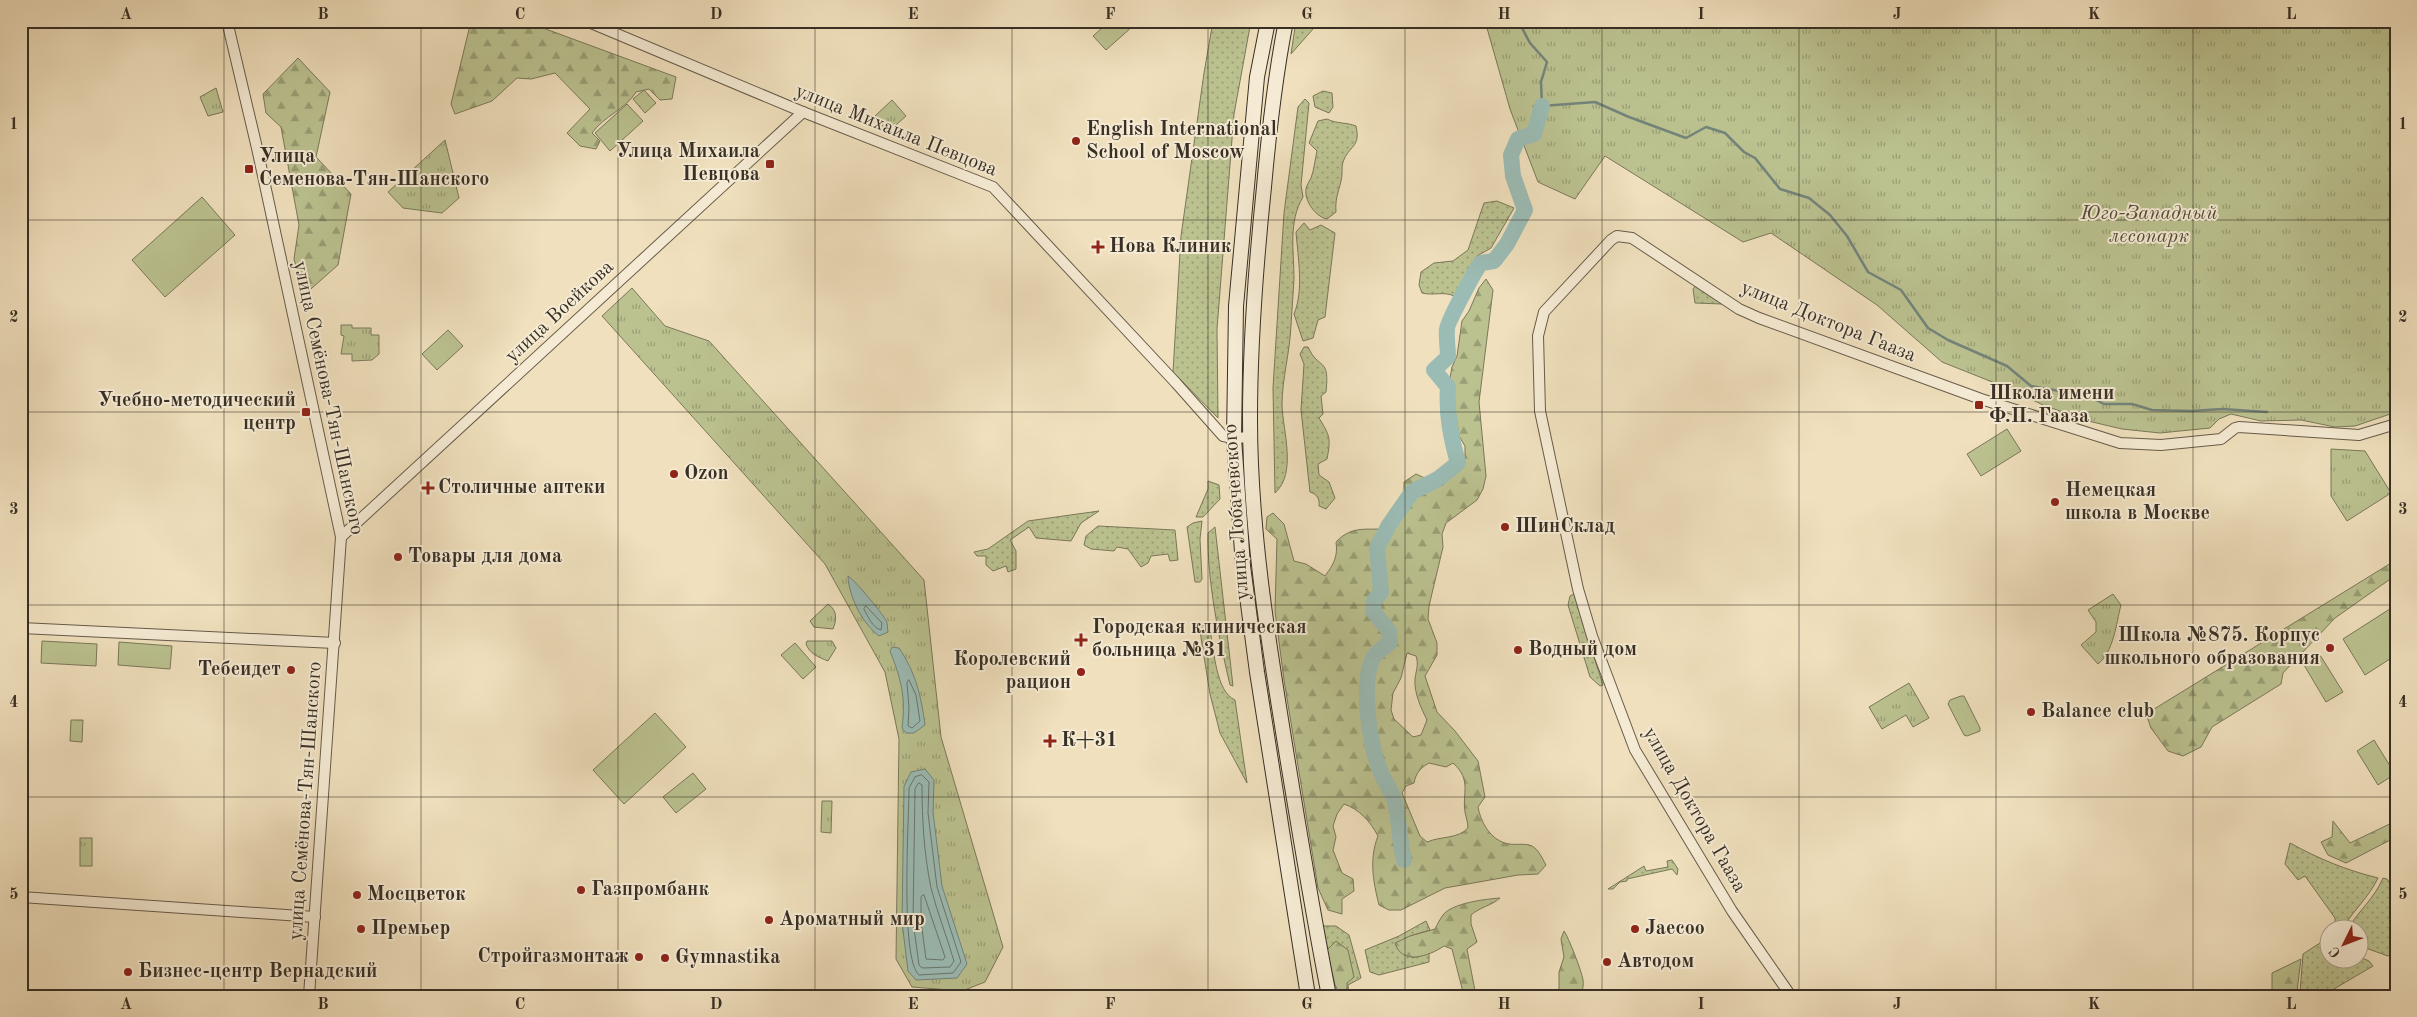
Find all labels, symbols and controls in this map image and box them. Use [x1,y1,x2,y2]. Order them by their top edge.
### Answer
text: A [120,7,132,23]
text: B [317,7,329,23]
text: C [515,7,525,23]
text: D [710,7,722,23]
text: E [907,7,919,23]
text: F [1105,7,1116,23]
text: G [1301,7,1313,23]
text: H [1497,7,1511,23]
text: I [1697,7,1705,23]
text: J [1893,7,1902,23]
text: K [2088,7,2100,23]
text: L [2286,7,2297,23]
street label: улица Михаила Певцова [792,81,1000,181]
text: 1 [9,117,19,133]
text: 1 [2398,117,2408,133]
place label: English International School of Moscow [1086,120,1277,163]
marker: English International School of Moscow [1070,135,1082,147]
place label: Улица Михаила Певцова [616,142,760,185]
place label: Улица Семенова-Тян-Шанского [259,147,489,190]
marker: Улица Михаила Певцова [764,158,776,170]
marker: Улица Семенова-Тян-Шанского [243,163,255,175]
park label: Юго-Западный лесопарк [2080,204,2217,247]
place label: Нова Клиник [1109,237,1232,257]
marker: Нова Клиник [1091,240,1105,254]
street label: улица Воейкова [502,257,618,367]
street label: улица Семёнова-Тян-Шанского [289,259,367,537]
street label: улица Доктора Гааза [1738,278,1919,366]
text: 2 [9,310,19,326]
text: 2 [2398,310,2408,326]
place label: Школа имени Ф.П. Гааза [1989,384,2114,427]
place label: Учебно-методический центр [98,391,296,434]
marker: Школа имени Ф.П. Гааза [1973,399,1985,411]
marker: Учебно-методический центр [300,406,312,418]
street label: улица Лобачевского [1221,423,1253,601]
place label: Ozon [684,464,729,484]
marker: Ozon [668,468,680,480]
place label: Столичные аптеки [438,478,605,498]
place label: Немецкая школа в Москве [2065,481,2210,524]
marker: Столичные аптеки [422,482,434,494]
marker: Немецкая школа в Москве [2049,496,2061,508]
text: 3 [9,502,19,518]
text: 3 [2398,502,2408,518]
place label: ШинСклад [1515,517,1615,537]
marker: ШинСклад [1499,521,1511,533]
place label: Товары для дома [408,547,562,567]
marker: Товары для дома [392,551,404,563]
place label: Городская клиническая больница №31 [1092,618,1307,661]
place label: Школа №875. Корпус школьного образования [2104,625,2320,669]
marker: Городская клиническая больница №31 [1074,633,1088,647]
place label: Водный дом [1528,640,1637,660]
marker: Школа №875. Корпус школьного образования [2324,642,2336,654]
marker: Водный дом [1512,644,1524,656]
place label: Королевский рацион [953,650,1071,693]
place label: Тебеидет [198,660,281,680]
street label: улица Семёнова-Тян-Шанского [286,661,326,941]
marker: Тебеидет [285,664,297,676]
marker: Королевский рацион [1075,666,1087,678]
text: 4 [9,695,19,711]
text: 4 [2398,695,2408,711]
place label: Balance club [2041,702,2154,722]
marker: Balance club [2025,706,2037,718]
street label: улица Доктора Гааза [1639,724,1749,896]
place label: К+31 [1061,731,1118,751]
marker: К+31 [1043,734,1057,748]
place label: Газпромбанк [591,880,709,900]
marker: Газпромбанк [575,884,587,896]
place label: Мосцветок [367,885,466,905]
text: 5 [9,887,19,903]
text: 5 [2398,887,2408,903]
marker: Мосцветок [351,889,363,901]
place label: Ароматный мир [779,910,925,930]
marker: Ароматный мир [763,914,775,926]
place label: Премьер [371,919,450,939]
place label: Jaecoo [1645,919,1705,939]
north arrow [2320,920,2370,970]
marker: Премьер [355,923,367,935]
marker: Jaecoo [1629,923,1641,935]
text: С [2327,944,2343,960]
place label: Стройгазмонтаж [478,947,629,967]
place label: Gymnastika [675,948,780,968]
marker: Стройгазмонтаж [633,951,645,963]
marker: Gymnastika [659,952,671,964]
place label: Автодом [1617,952,1694,972]
marker: Автодом [1601,956,1613,968]
place label: Бизнес-центр Вернадский [138,962,378,982]
marker: Бизнес-центр Вернадский [122,966,134,978]
text: A [120,997,132,1013]
text: B [317,997,329,1013]
text: C [515,997,525,1013]
text: D [710,997,722,1013]
text: E [907,997,919,1013]
text: F [1105,997,1116,1013]
text: G [1301,997,1313,1013]
text: H [1497,997,1511,1013]
text: I [1697,997,1705,1013]
text: J [1893,997,1902,1013]
text: K [2088,997,2100,1013]
text: L [2286,997,2297,1013]

